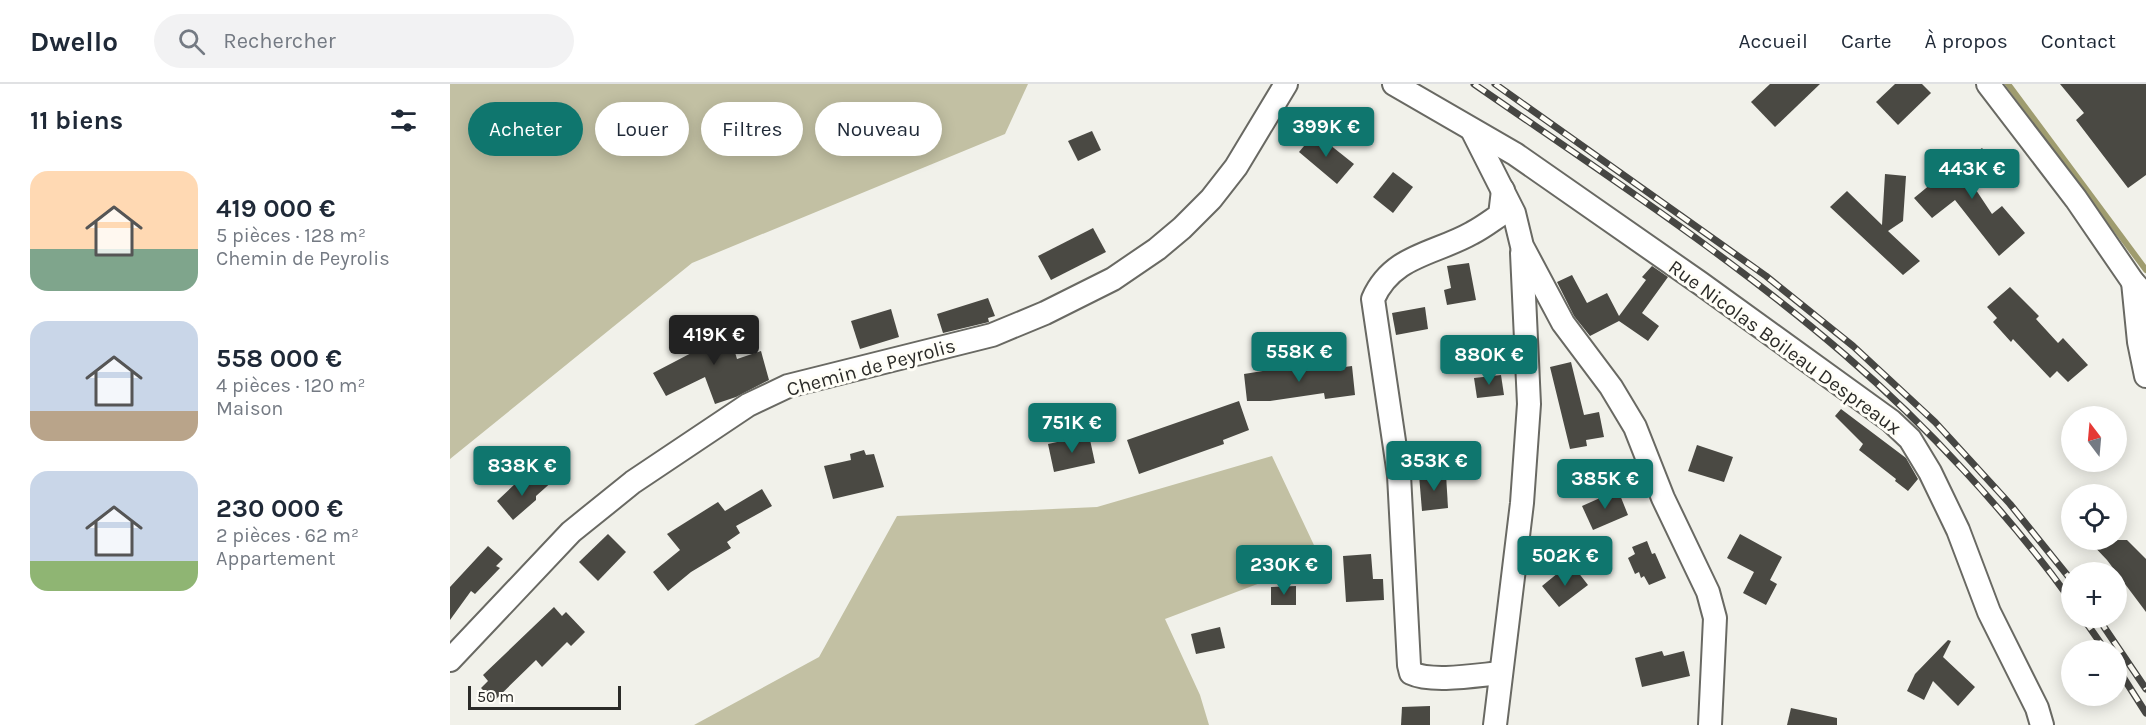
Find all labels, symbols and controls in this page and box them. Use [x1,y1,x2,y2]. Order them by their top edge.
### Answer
search box [154,14,574,68]
text: Dwello [30,25,118,58]
icon: search [175,25,208,58]
text: Rechercher [223,28,336,54]
text: Accueil [1739,29,1808,53]
text: Carte [1841,29,1892,53]
text: À propos [1925,29,2008,53]
text: Contact [2041,29,2116,53]
chip: Acheter [468,102,583,156]
chip: Louer [595,102,689,156]
chip: Filtres [701,102,803,156]
chip: Nouveau [815,102,942,156]
icon: filters [387,104,420,137]
text: 11 biens [30,105,123,136]
pin: 399K € [1277,107,1375,158]
text: 399K € [1292,115,1360,138]
pin: 443K € [1923,149,2021,200]
text: 443K € [1938,157,2006,180]
text: 419 000 € [216,193,336,224]
icon: home [78,195,150,267]
text: 5 pièces · 128 m² [216,224,366,247]
text: Chemin de Peyrolis [216,247,390,270]
street label: Rue Nicolas Boileau Despreaux [1664,255,1905,440]
pin: 419K € [665,315,763,366]
text: 419K € [683,323,745,346]
pin: 558K € [1250,332,1348,383]
street label: Chemin de Peyrolis [784,334,958,401]
pin: 880K € [1440,335,1538,386]
text: 558K € [1265,340,1333,363]
text: 558 000 € [216,343,342,374]
text: 880K € [1454,343,1524,366]
icon: home [78,345,150,417]
text: 4 pièces · 120 m² [216,374,366,397]
text: Maison [216,397,283,420]
pin: 751K € [1023,403,1121,454]
north arrow [2061,406,2127,472]
map controls [2061,406,2127,706]
text: 751K € [1042,411,1102,434]
pin: 353K € [1385,441,1483,492]
pin: 838K € [473,446,571,497]
text: 353K € [1400,449,1468,472]
text: 838K € [487,454,557,477]
pin: 385K € [1556,459,1654,510]
text: 385K € [1571,467,1639,490]
button: locate [2061,484,2127,550]
text: 230 000 € [216,493,343,524]
icon: home [78,495,150,567]
text: 2 pièces · 62 m² [216,524,359,547]
pin: 502K € [1516,536,1614,587]
text: 502K € [1531,544,1599,567]
pin: 230K € [1235,545,1333,596]
text: Appartement [216,547,335,570]
text: 230K € [1250,553,1318,576]
button: + [2061,562,2127,628]
button: − [2061,640,2127,706]
scale bar [468,683,621,710]
text: 50 m [477,687,514,706]

